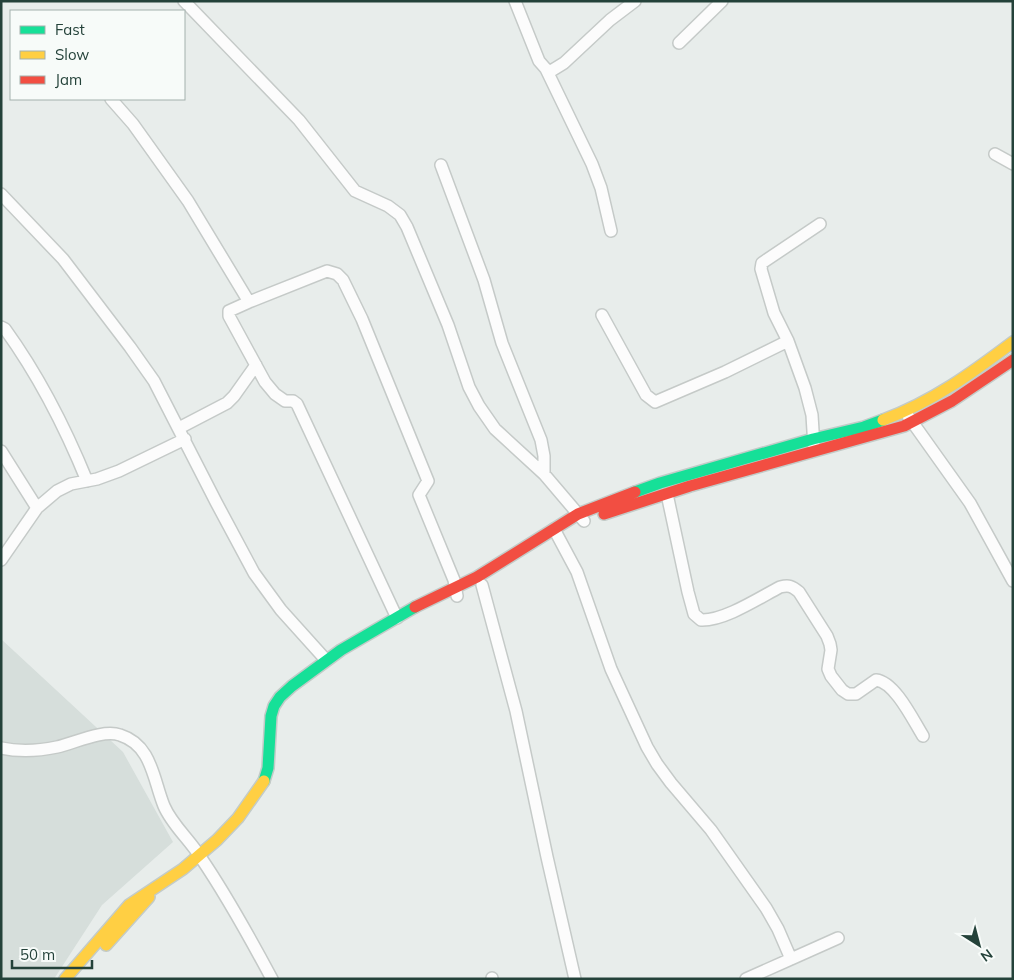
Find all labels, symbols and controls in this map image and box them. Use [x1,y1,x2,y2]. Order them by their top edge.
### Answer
legend [10,10,185,100]
text: Fast [55,20,85,39]
text: Slow [55,45,89,64]
text: Jam [55,70,82,89]
north arrow [954,920,1004,970]
scale bar [12,938,92,970]
text: 50 m [20,945,55,964]
text: N [977,945,996,966]

